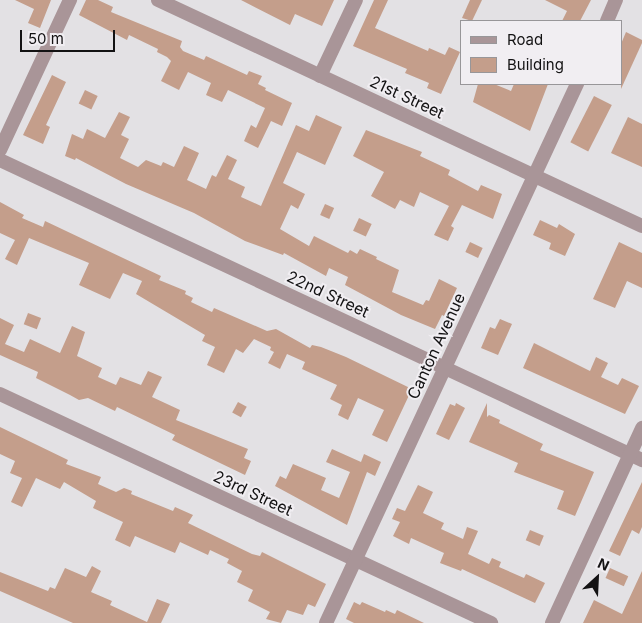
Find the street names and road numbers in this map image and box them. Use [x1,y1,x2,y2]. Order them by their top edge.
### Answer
street label: 21st Street [367,71,447,123]
street label: 22nd Street [284,267,372,321]
street label: Canton Avenue [403,290,469,402]
street label: 23rd Street [210,466,296,520]

